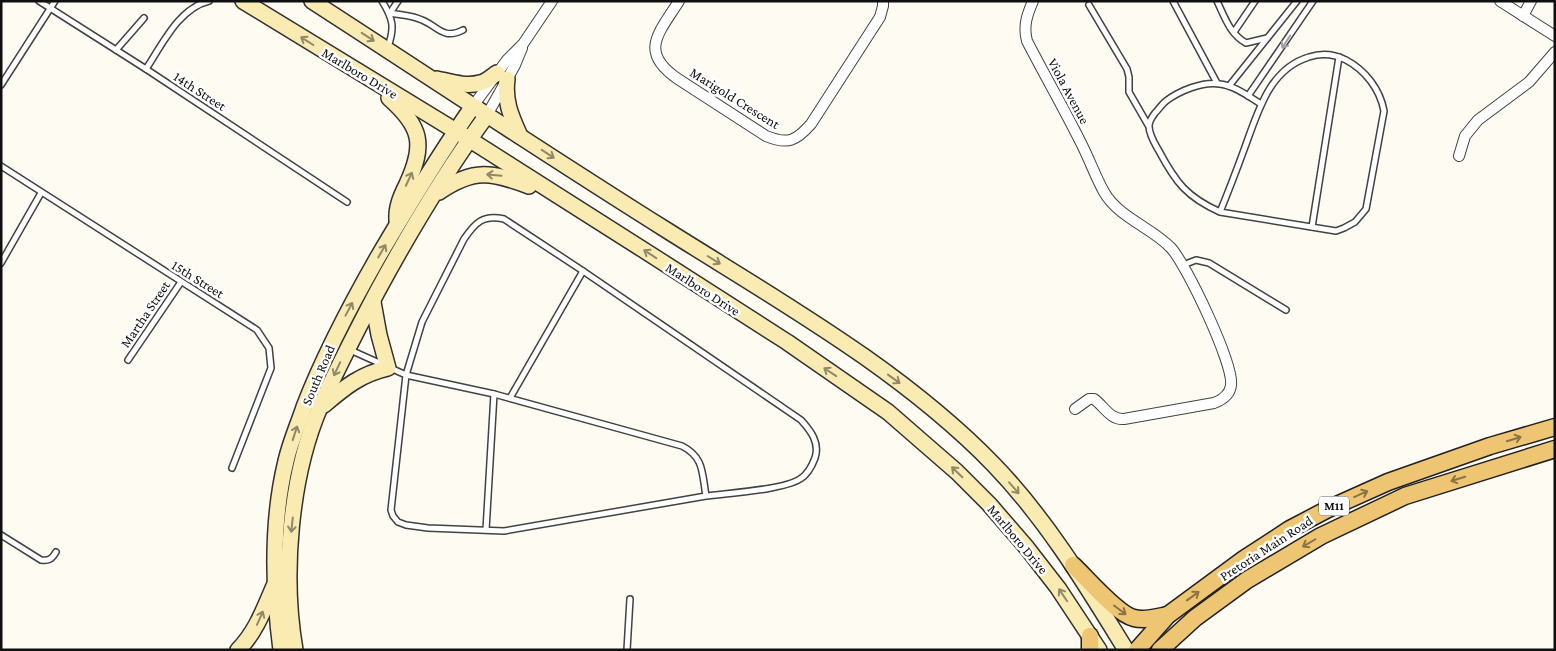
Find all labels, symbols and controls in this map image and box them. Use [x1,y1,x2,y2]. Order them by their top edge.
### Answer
one-way arrow [360,33,374,43]
one-way arrow [300,35,314,45]
one-way arrow [1281,35,1291,49]
street label: Marlboro Drive [319,44,401,102]
street label: Viola Avenue [1045,55,1093,127]
street label: Marigold Crescent [687,64,783,132]
street label: 14th Street [171,68,230,114]
one-way arrow [540,149,554,159]
one-way arrow [486,171,502,180]
one-way arrow [405,172,415,187]
one-way arrow [377,245,387,259]
one-way arrow [643,249,657,259]
one-way arrow [707,256,721,266]
street label: 15th Street [169,257,227,302]
street label: Marlboro Drive [663,259,743,319]
street label: Martha Street [117,277,173,350]
one-way arrow [344,302,354,317]
street label: South Road [298,342,338,408]
one-way arrow [332,362,342,377]
one-way arrow [823,367,837,377]
one-way arrow [887,373,900,384]
one-way arrow [291,426,300,442]
one-way arrow [1506,433,1522,443]
one-way arrow [951,466,963,478]
one-way arrow [1450,475,1466,485]
one-way arrow [1008,481,1019,494]
one-way arrow [1353,488,1368,498]
road number: M11 [1319,496,1349,516]
street label: Marlboro Drive [984,501,1052,577]
street label: Pretoria Main Road [1217,512,1316,584]
one-way arrow [287,516,297,532]
one-way arrow [1302,538,1317,548]
one-way arrow [1058,589,1068,603]
one-way arrow [1186,591,1199,602]
one-way arrow [1114,605,1127,616]
one-way arrow [255,611,265,626]

